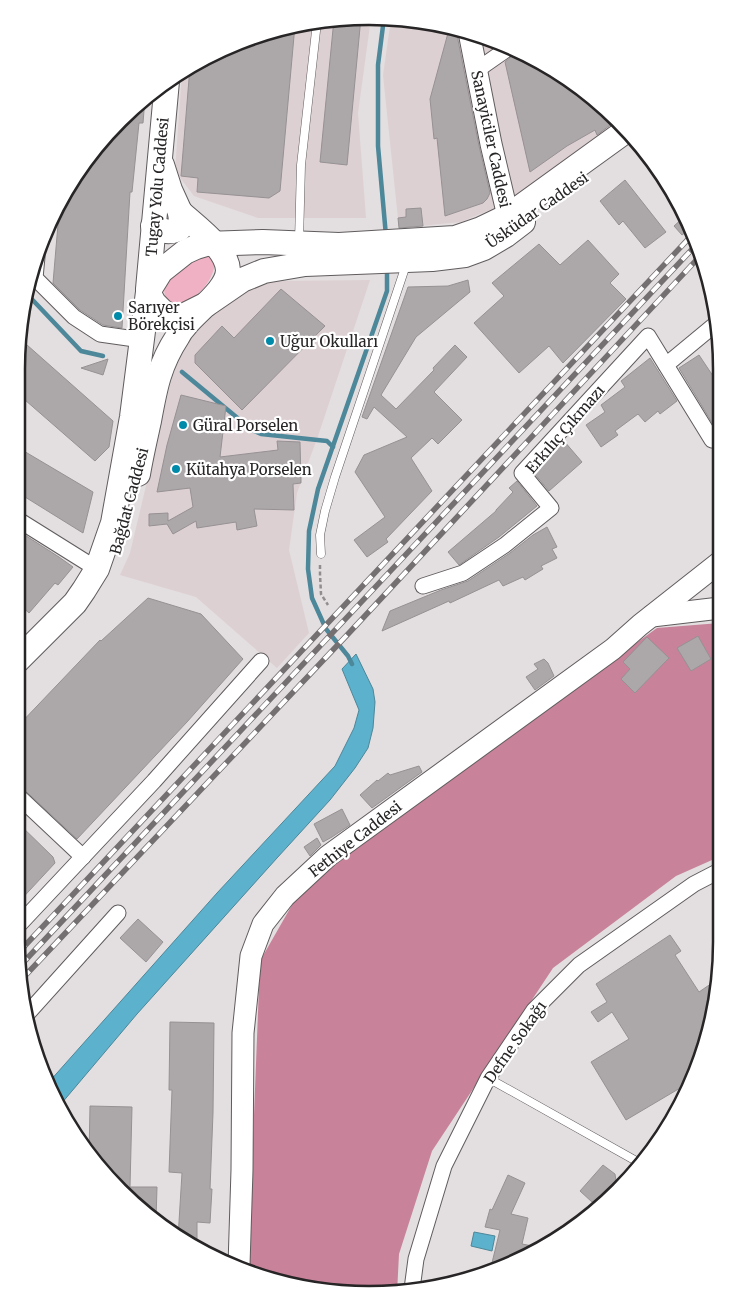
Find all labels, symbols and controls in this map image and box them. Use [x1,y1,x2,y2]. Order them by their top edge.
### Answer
street label: Sanayiciler Caddesi [467,69,515,210]
street label: Tugay Yolu Caddesi [141,117,173,257]
street label: Üsküdar Caddesi [482,167,592,252]
place label: Sarıyer Börekçisi [128,298,195,334]
marker: Sarıyer Börekçisi [112,310,124,322]
place label: Uğur Okulları [280,332,378,351]
marker: Uğur Okulları [264,335,276,347]
street label: Erkılıç Çıkmazı [521,381,609,477]
place label: Güral Porselen [193,416,298,435]
marker: Güral Porselen [177,419,189,431]
street label: Bağdat Caddesi [106,445,152,557]
place label: Kütahya Porselen [186,460,312,479]
marker: Kütahya Porselen [170,463,182,475]
street label: Fethiye Caddesi [305,797,405,881]
street label: Defne Sokağı [480,997,550,1087]

